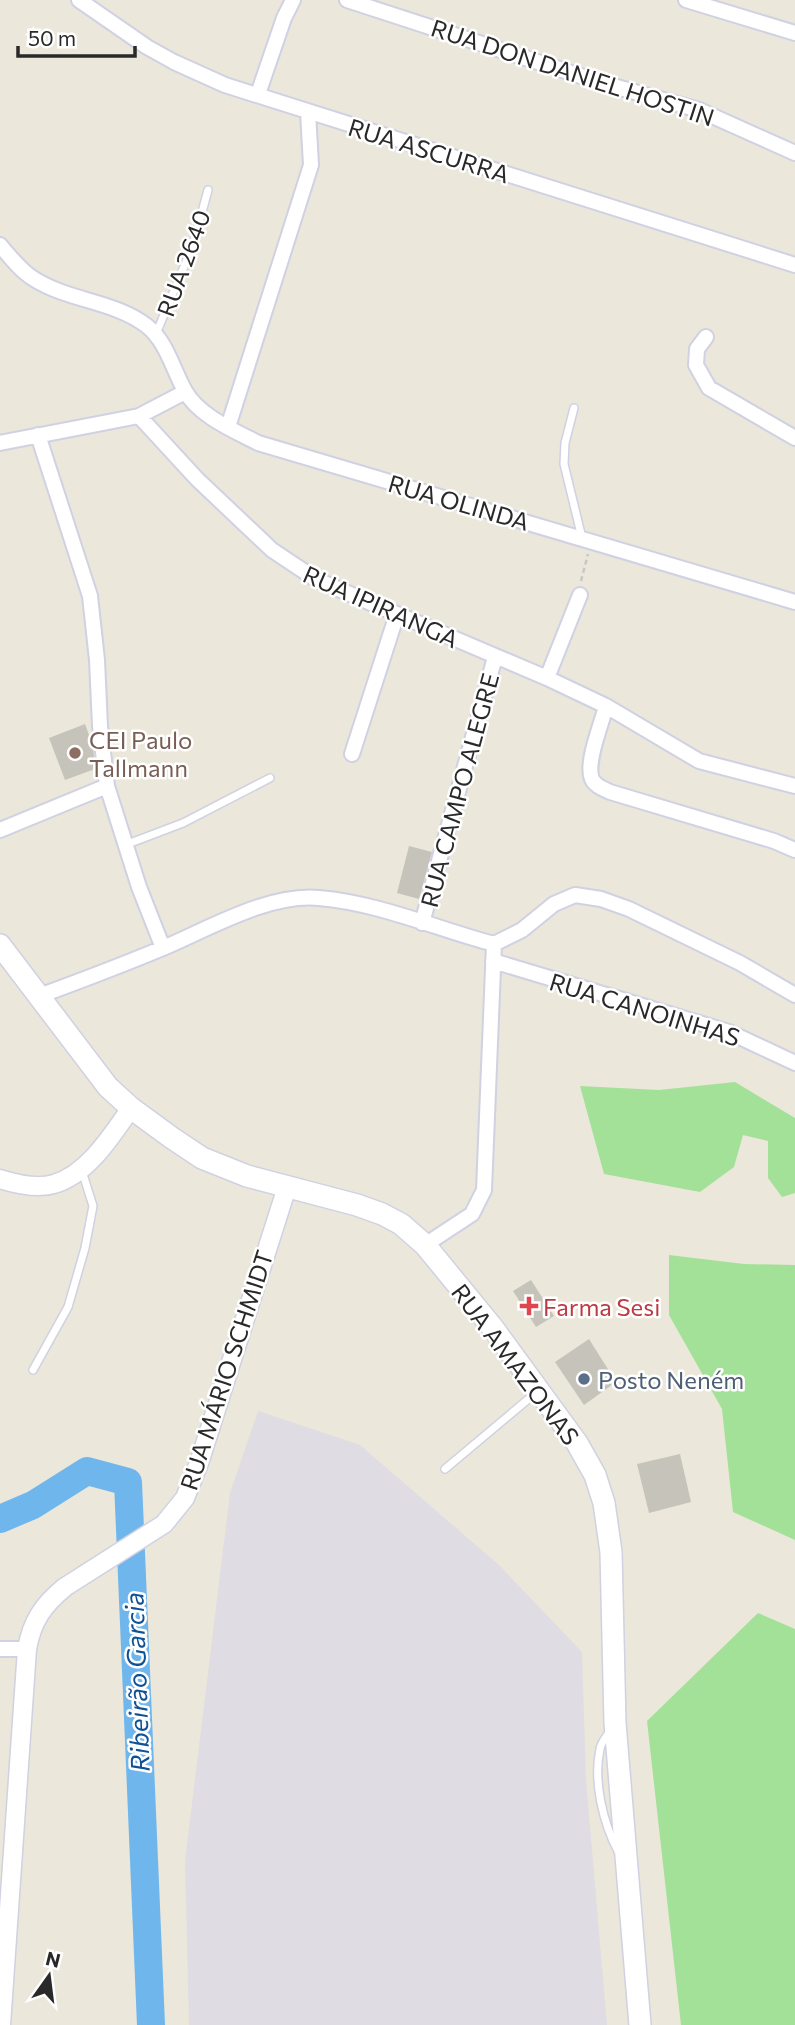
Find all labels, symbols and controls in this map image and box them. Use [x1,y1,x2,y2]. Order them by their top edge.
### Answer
street label: RUA DON DANIEL HOSTIN [428,12,718,132]
scale bar [18,14,135,58]
text: 50 m [28,25,76,50]
street label: RUA ASCURRA [345,112,513,188]
street label: RUA 2640 [150,206,216,320]
street label: RUA OLINDA [385,468,533,536]
street label: RUA IPIRANGA [299,559,463,653]
street label: RUA CAMPO ALEGRE [414,670,504,910]
place label: CEI Paulo Tallmann [89,725,192,782]
marker: CEI Paulo Tallmann [67,745,83,761]
street label: RUA CANOINHAS [546,966,744,1052]
street label: RUA MÁRIO SCHMIDT [173,1246,279,1494]
street label: RUA AMAZONAS [446,1278,586,1450]
place label: Farma Sesi [543,1292,660,1321]
marker: Farma Sesi [521,1298,537,1314]
place label: Posto Neném [598,1365,744,1394]
marker: Posto Neném [576,1371,592,1387]
water label: Ribeirão Garcia [117,1592,155,1772]
north arrow [14,1941,84,2011]
text: N [44,1946,63,1972]

